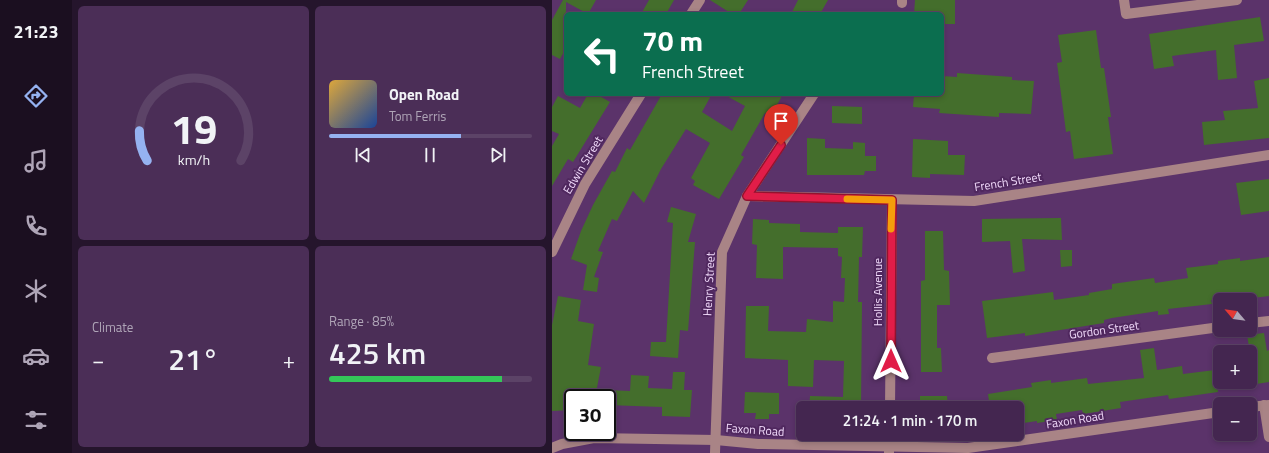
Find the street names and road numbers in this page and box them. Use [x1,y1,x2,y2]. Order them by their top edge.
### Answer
street label: Edwin Street [558,131,608,197]
street label: French Street [973,167,1044,196]
street label: Henry Street [697,251,720,316]
street label: Hollis Avenue [868,258,887,326]
street label: Gordon Street [1068,315,1141,344]
street label: Faxon Road [1044,406,1105,433]
street label: Faxon Road [725,418,785,441]

